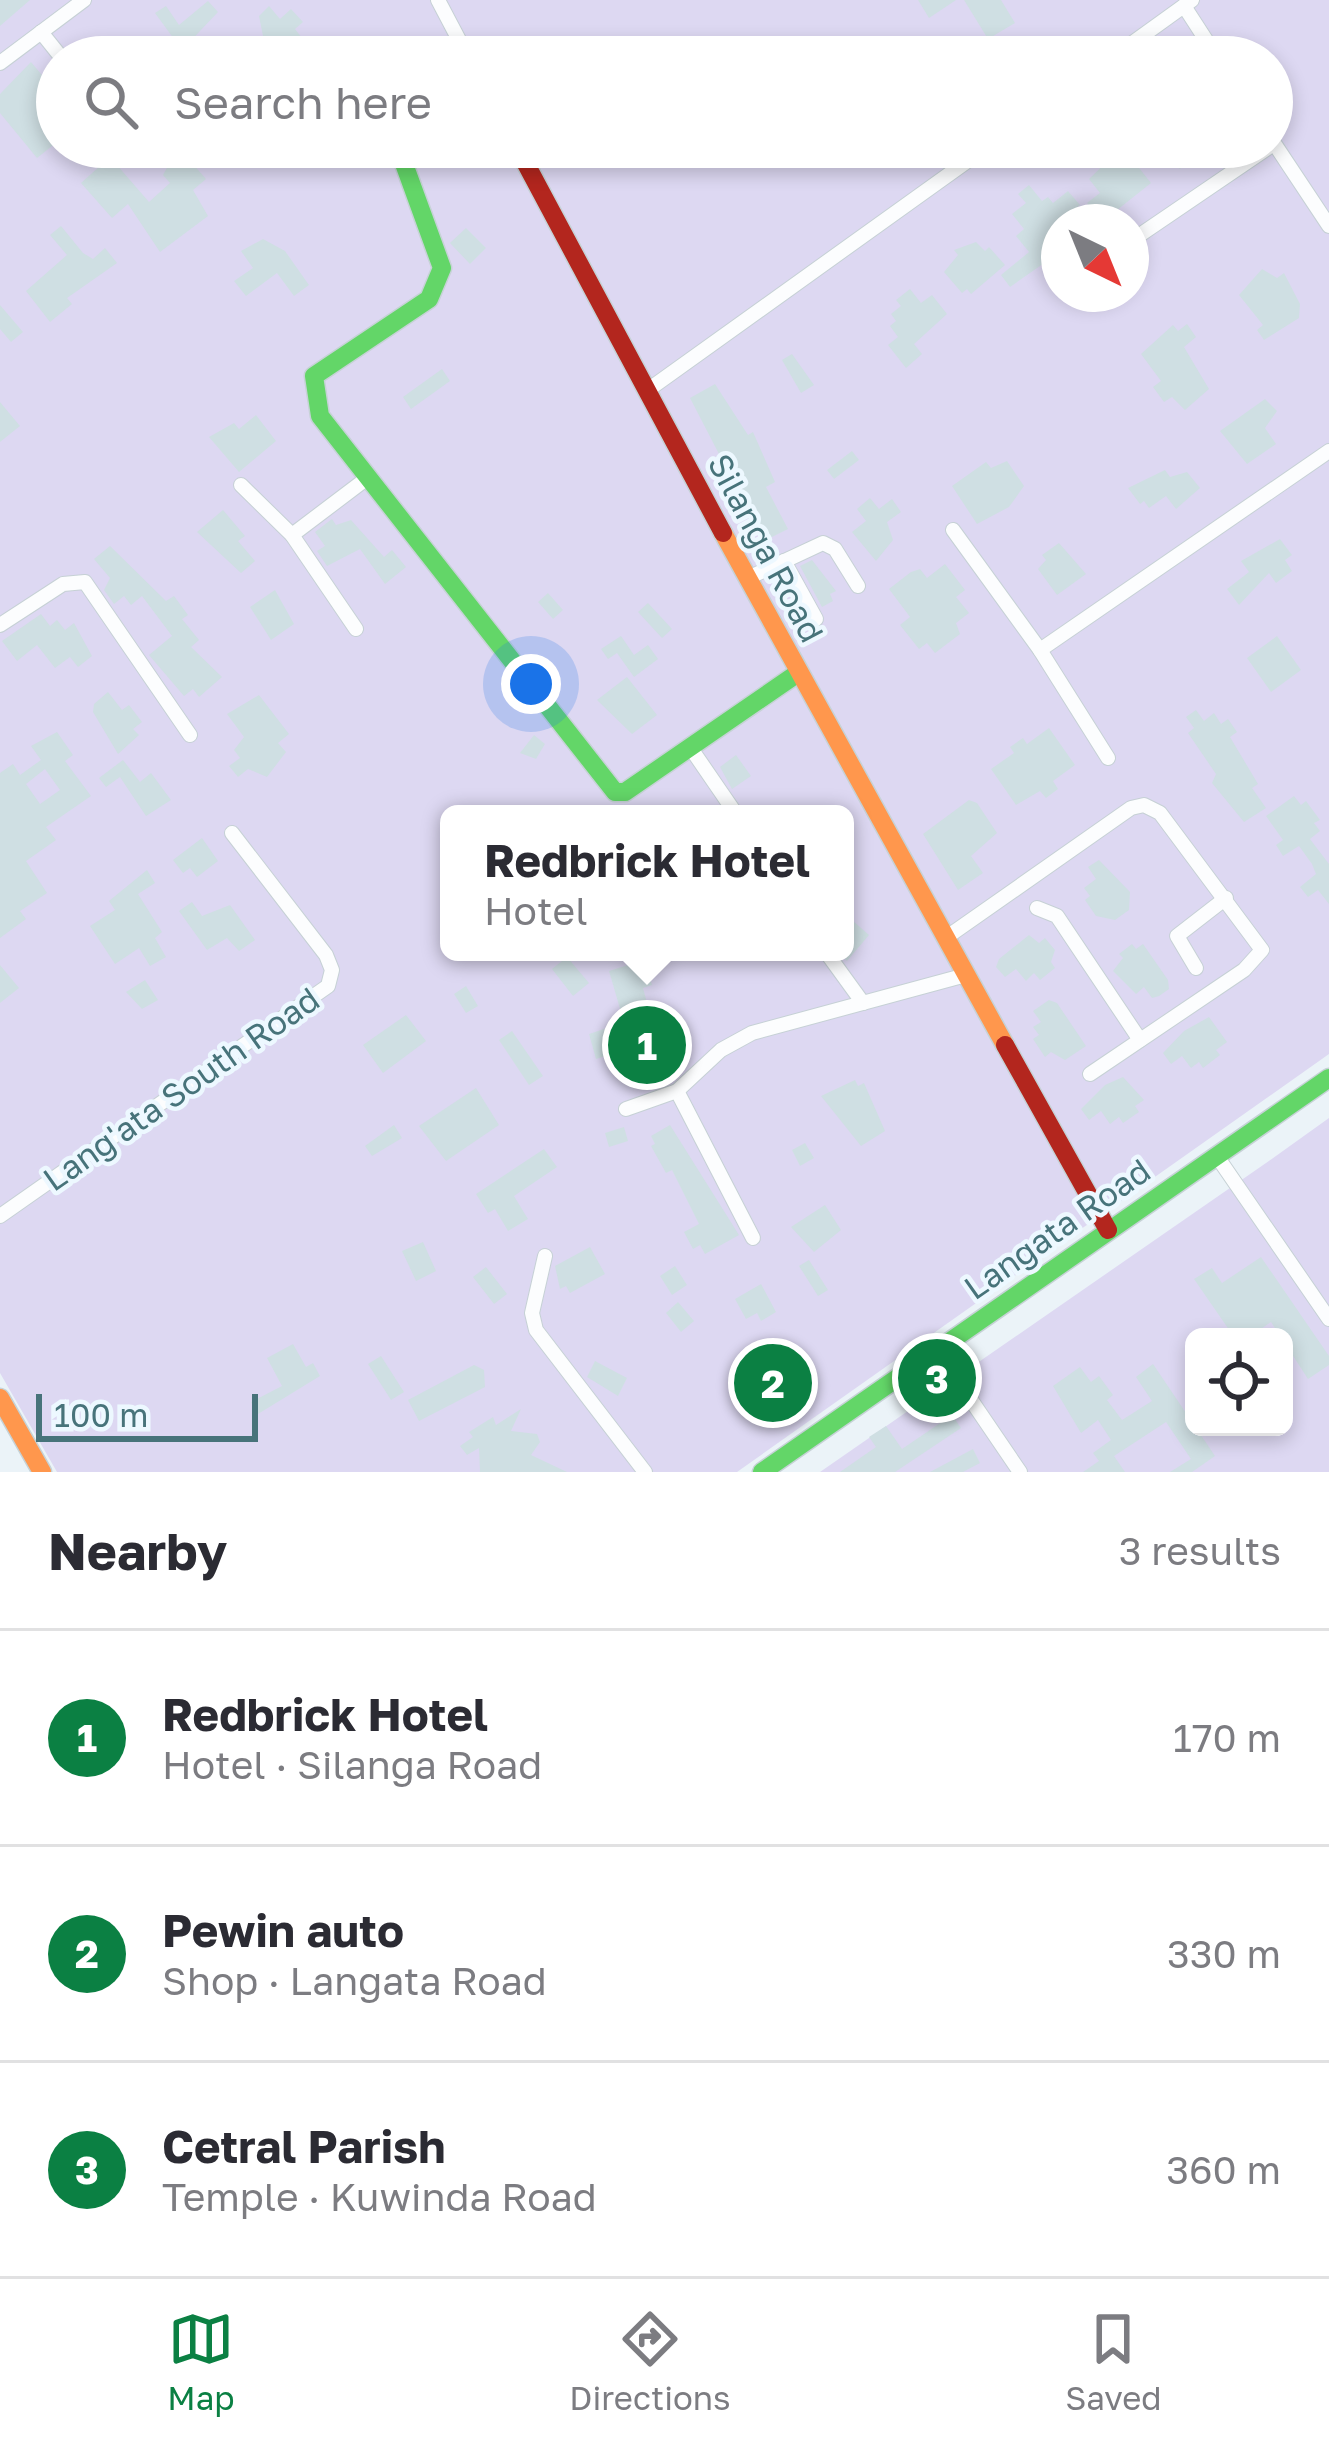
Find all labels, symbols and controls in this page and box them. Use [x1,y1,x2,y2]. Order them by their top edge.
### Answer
search box [36,36,1293,168]
icon: search [78,69,144,135]
text: Search here [174,75,432,129]
north arrow [1041,204,1149,312]
street label: Silanga Road [701,447,832,649]
your location [501,654,561,714]
popup [440,805,854,961]
text: Redbrick Hotel [484,833,810,887]
text: Hotel [484,887,588,934]
street label: Lang'ata South Road [35,979,326,1198]
pin: 1 [608,1000,686,1090]
street label: Langata Road [956,1150,1157,1307]
map controls [1185,1328,1293,1436]
button: locate [1185,1328,1293,1436]
pin: 3 [898,1333,976,1423]
pin: 2 [734,1338,812,1428]
scale bar [36,1388,258,1441]
text: 100 m [54,1395,148,1434]
text: Nearby [48,1520,227,1581]
text: 3 results [1119,1527,1281,1574]
text: Redbrick Hotel [162,1687,488,1741]
text: 1 [77,1714,97,1761]
text: 170 m [1173,1714,1281,1761]
text: Hotel · Silanga Road [162,1741,542,1788]
text: Pewin auto [162,1903,404,1957]
text: 2 [75,1930,99,1977]
text: 330 m [1167,1930,1281,1977]
text: Shop · Langata Road [162,1957,547,2004]
text: Cetral Parish [162,2119,445,2173]
text: 3 [75,2146,99,2193]
text: 360 m [1166,2146,1281,2193]
text: Temple · Kuwinda Road [162,2173,597,2220]
tab: Map [167,2306,235,2417]
tab: Directions [569,2306,731,2417]
tab: Saved [1065,2306,1162,2417]

